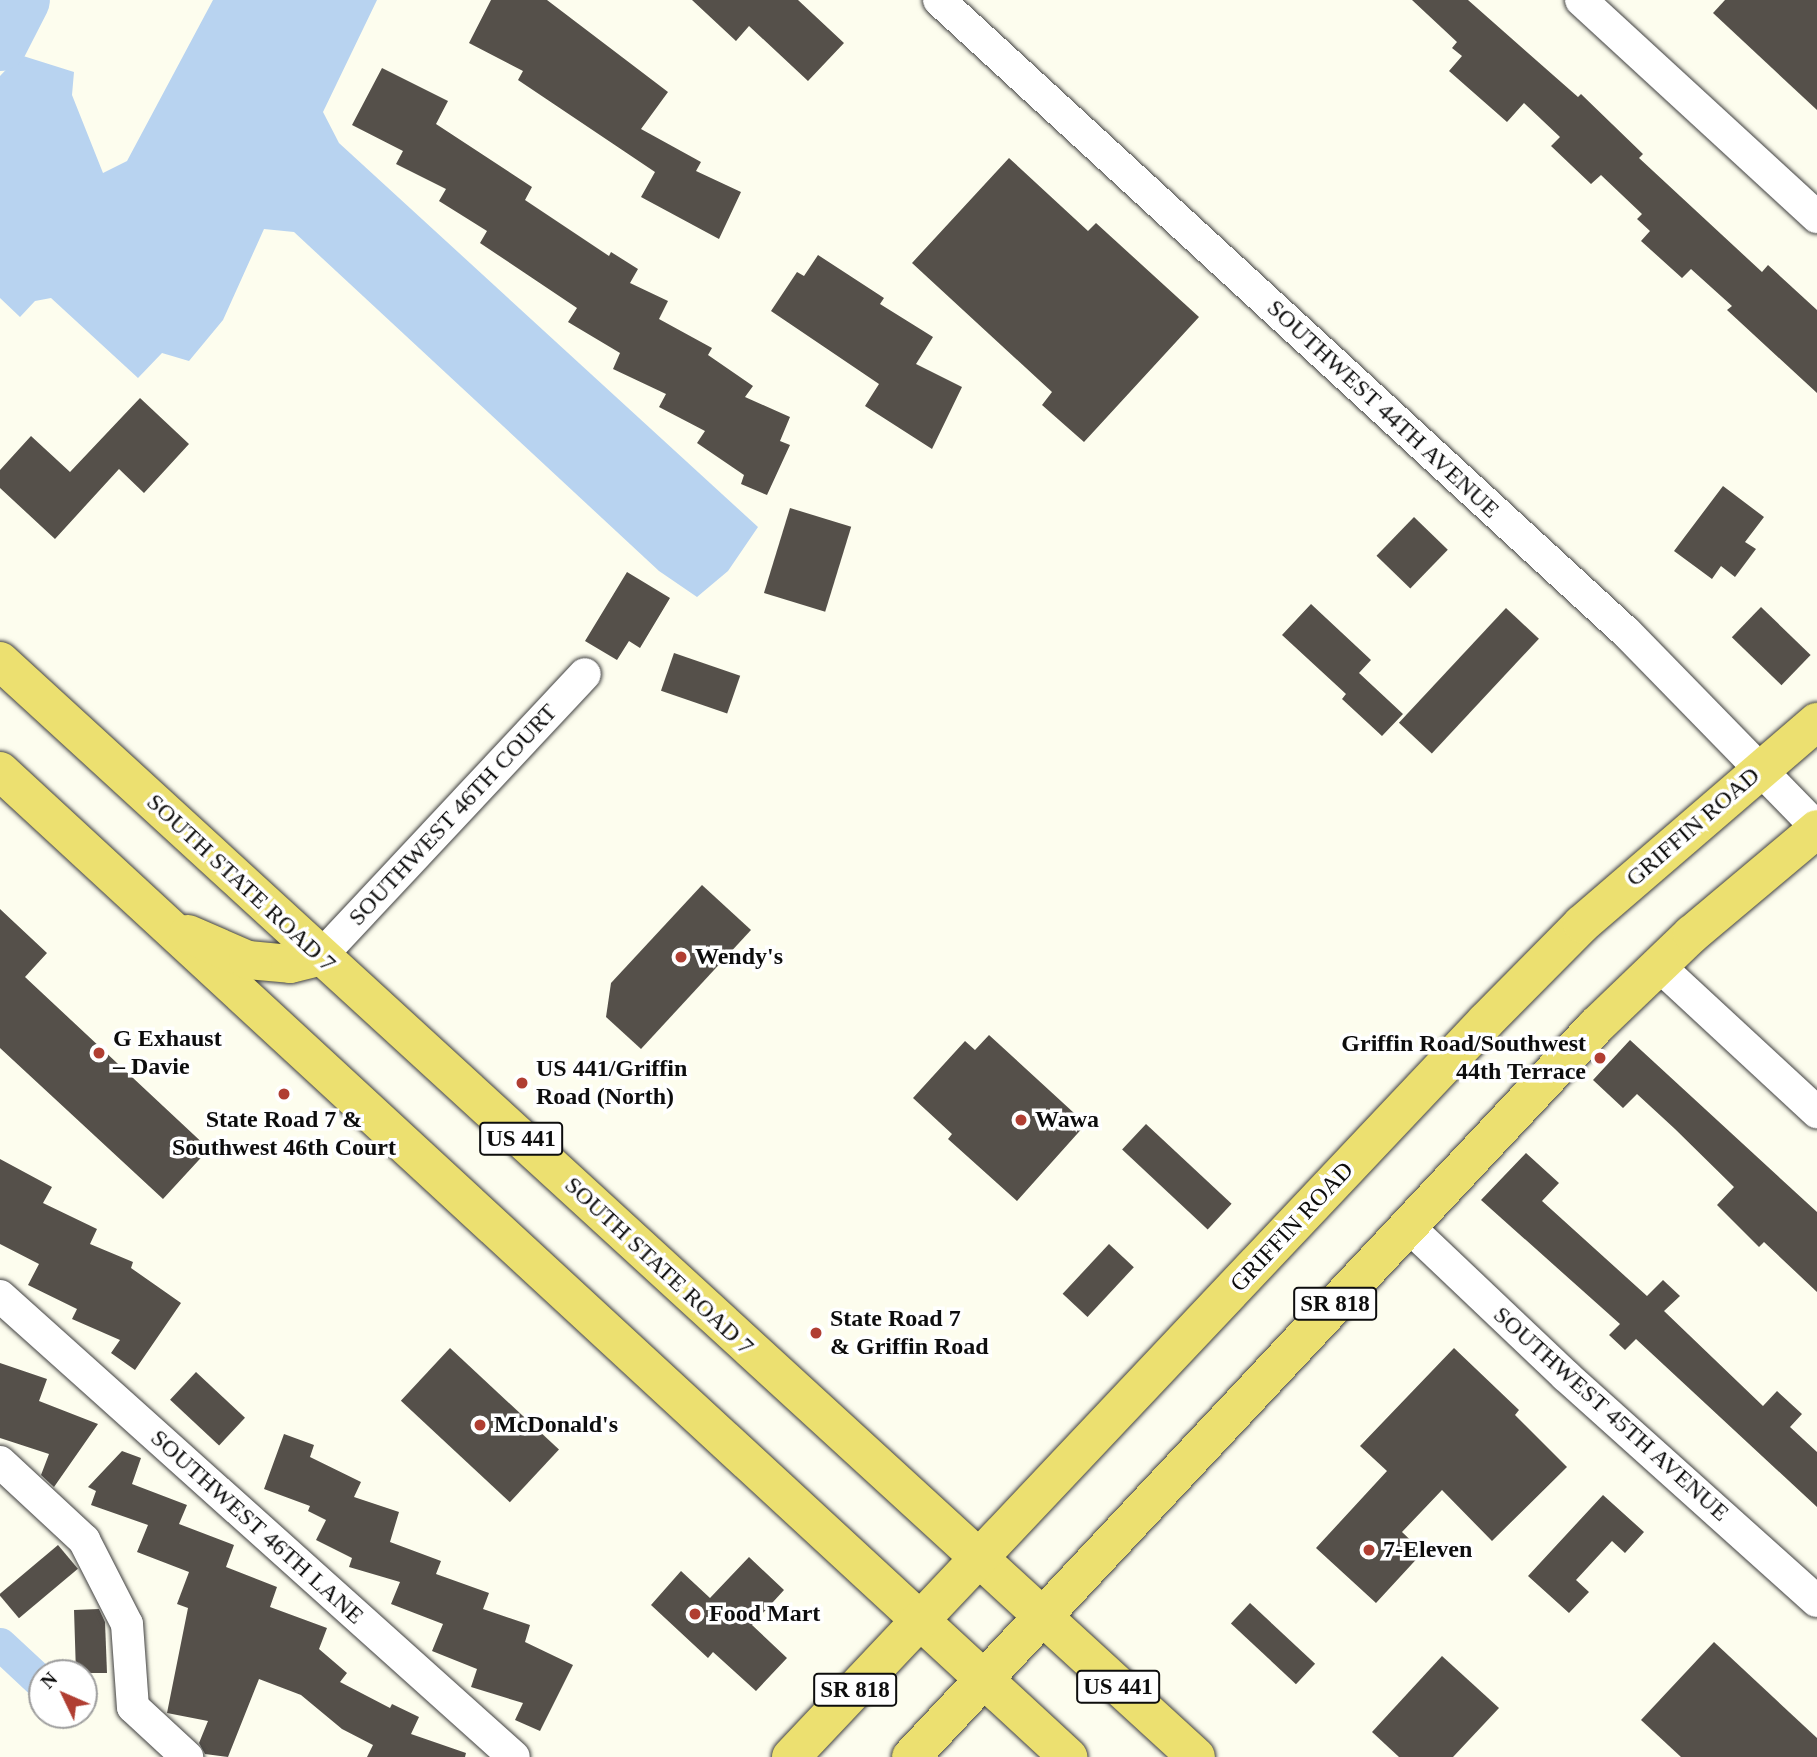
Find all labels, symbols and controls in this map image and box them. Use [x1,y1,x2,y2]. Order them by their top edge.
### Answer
street label: SOUTHWEST 44TH AVENUE [1260,293,1506,525]
street label: SOUTHWEST 46TH COURT [342,698,564,932]
street label: GRIFFIN ROAD [1620,761,1766,893]
street label: SOUTH STATE ROAD 7 [140,788,342,978]
place label: Wendy's [695,943,783,971]
marker: Wendy's [673,949,689,965]
place label: G Exhaust – Davie [113,1025,222,1081]
place label: Griffin Road/Southwest 44th Terrace [1341,1030,1586,1086]
marker: G Exhaust – Davie [91,1045,107,1061]
marker: Griffin Road/Southwest 44th Terrace [1592,1050,1608,1066]
place label: US 441/Griffin Road (North) [536,1055,687,1111]
marker: US 441/Griffin Road (North) [514,1075,530,1091]
marker: State Road 7 & Southwest 46th Court [276,1086,292,1102]
place label: State Road 7 & Southwest 46th Court [172,1106,396,1162]
place label: Wawa [1035,1106,1099,1134]
marker: Wawa [1013,1112,1029,1128]
road number: US 441 [479,1120,563,1158]
street label: GRIFFIN ROAD [1224,1156,1360,1298]
street label: SOUTH STATE ROAD 7 [558,1171,760,1361]
road number: SR 818 [1293,1284,1377,1324]
street label: SOUTHWEST 45TH AVENUE [1487,1300,1735,1528]
place label: State Road 7 & Griffin Road [830,1305,989,1361]
marker: State Road 7 & Griffin Road [808,1325,824,1341]
place label: McDonald's [494,1411,618,1439]
marker: McDonald's [472,1417,488,1433]
street label: SOUTHWEST 46TH LANE [144,1424,370,1630]
place label: 7-Eleven [1383,1536,1472,1564]
marker: 7-Eleven [1361,1542,1377,1558]
place label: Food Mart [709,1600,820,1628]
marker: Food Mart [687,1606,703,1622]
north arrow [28,1659,98,1729]
text: N [37,1668,61,1693]
road number: US 441 [1076,1668,1160,1706]
road number: SR 818 [813,1670,897,1709]

